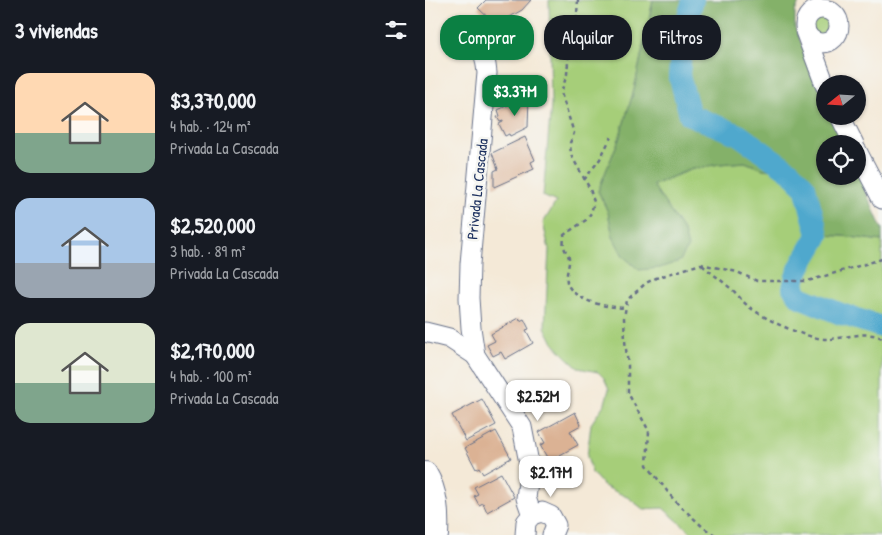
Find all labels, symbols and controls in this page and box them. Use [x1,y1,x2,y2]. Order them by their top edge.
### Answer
chip: Comprar [440,15,534,60]
chip: Alquilar [544,15,632,60]
chip: Filtros [642,15,721,60]
text: 3 viviendas [15,16,98,45]
icon: filters [382,16,410,44]
pin: $3.37M [474,74,556,117]
north arrow [816,75,866,125]
map controls [816,75,866,185]
text: $3.37M [493,80,537,102]
text: $3,370,000 [170,86,256,115]
icon: home [55,93,115,153]
text: 4 hab. · 124 m² [170,115,251,137]
button: locate [816,135,866,185]
text: Privada La Cascada [170,137,278,159]
street label: Privada La Cascada [461,137,493,241]
text: $2,520,000 [170,211,255,240]
icon: home [55,218,115,278]
text: 3 hab. · 89 m² [170,240,245,262]
text: Privada La Cascada [170,262,278,284]
text: $2,170,000 [170,336,255,365]
icon: home [55,343,115,403]
text: 4 hab. · 100 m² [170,365,252,387]
pin: $2.52M [497,380,579,422]
text: $2.52M [517,385,559,407]
text: Privada La Cascada [170,387,278,409]
pin: $2.17M [510,456,592,498]
text: $2.17M [530,461,572,483]

